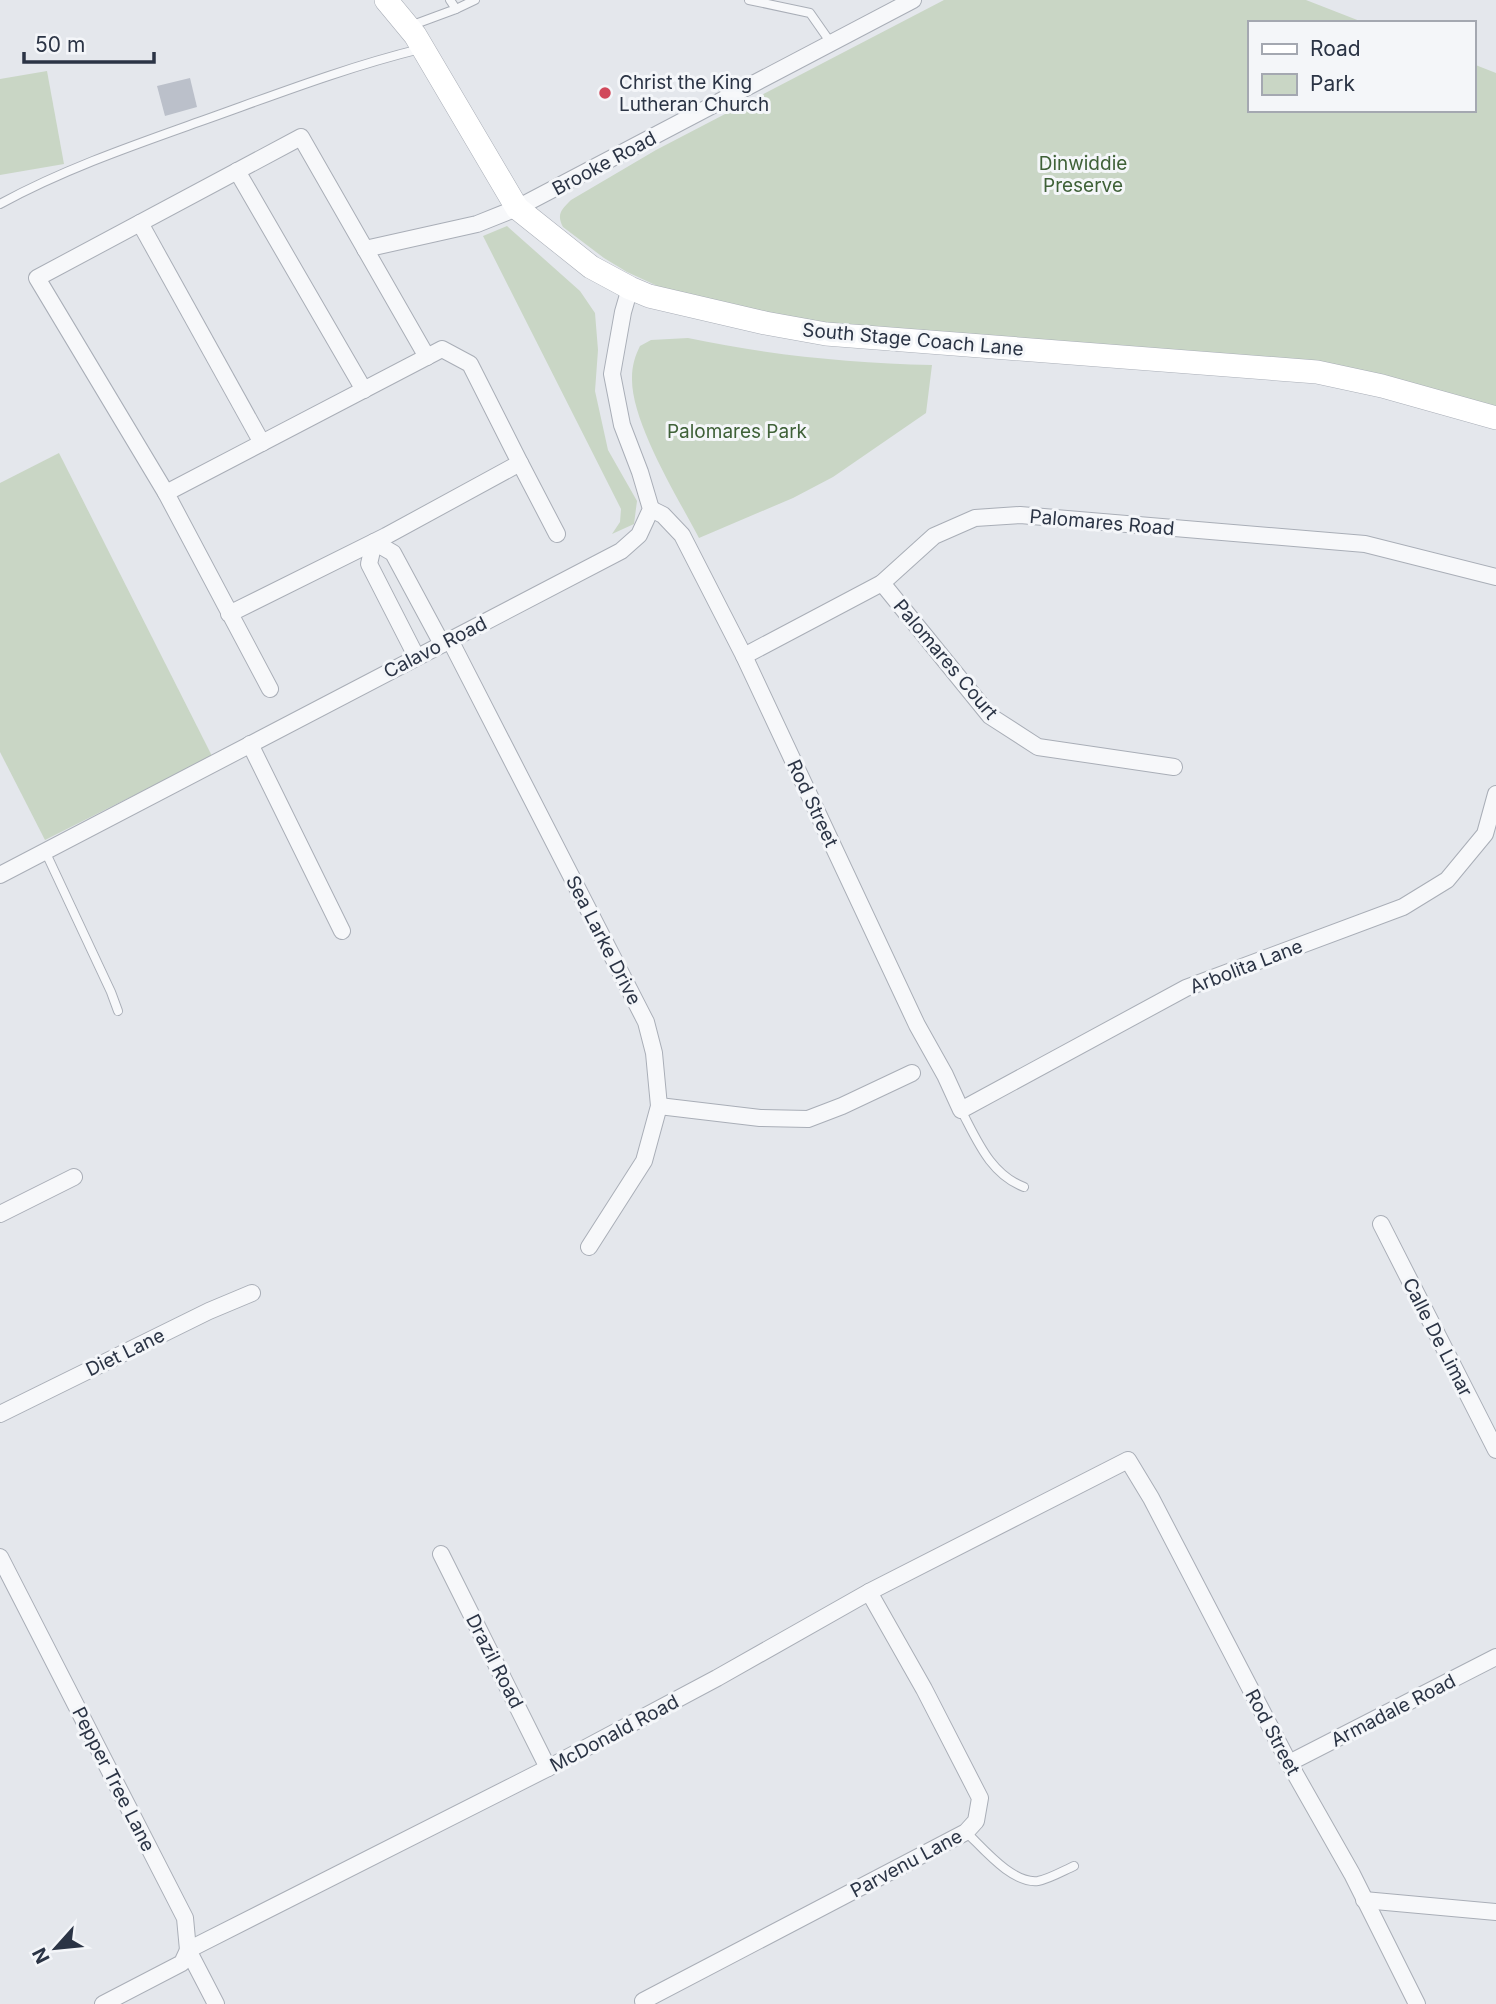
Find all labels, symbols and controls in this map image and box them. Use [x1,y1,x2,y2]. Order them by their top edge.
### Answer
scale bar [24,21,154,65]
legend [1248,21,1475,112]
text: 50 m [35,32,85,57]
text: Road [1310,36,1361,61]
place label: Christ the King Lutheran Church [619,71,769,116]
text: Park [1310,71,1355,96]
marker: Christ the King Lutheran Church [597,85,613,101]
street label: Brooke Road [548,126,660,200]
park label: Dinwiddie Preserve [1039,152,1127,197]
street label: South Stage Coach Lane [801,318,1025,361]
park label: Palomares Park [667,420,808,443]
street label: Palomares Road [1029,505,1175,540]
street label: Palomares Court [889,595,1002,724]
street label: Calavo Road [380,612,491,683]
street label: Rod Street [782,756,843,851]
street label: Sea Larke Drive [561,872,646,1009]
street label: Arbolita Lane [1187,934,1306,998]
street label: Calle De Limar [1398,1274,1477,1400]
street label: Diet Lane [82,1324,168,1381]
street label: Drazil Road [461,1610,528,1712]
street label: Armadale Road [1327,1669,1459,1752]
street label: Rod Street [1240,1685,1305,1779]
street label: McDonald Road [546,1690,683,1777]
street label: Pepper Tree Lane [67,1703,160,1855]
street label: Parvenu Lane [846,1824,966,1903]
north arrow [21,1913,91,1983]
text: N [28,1944,55,1967]

